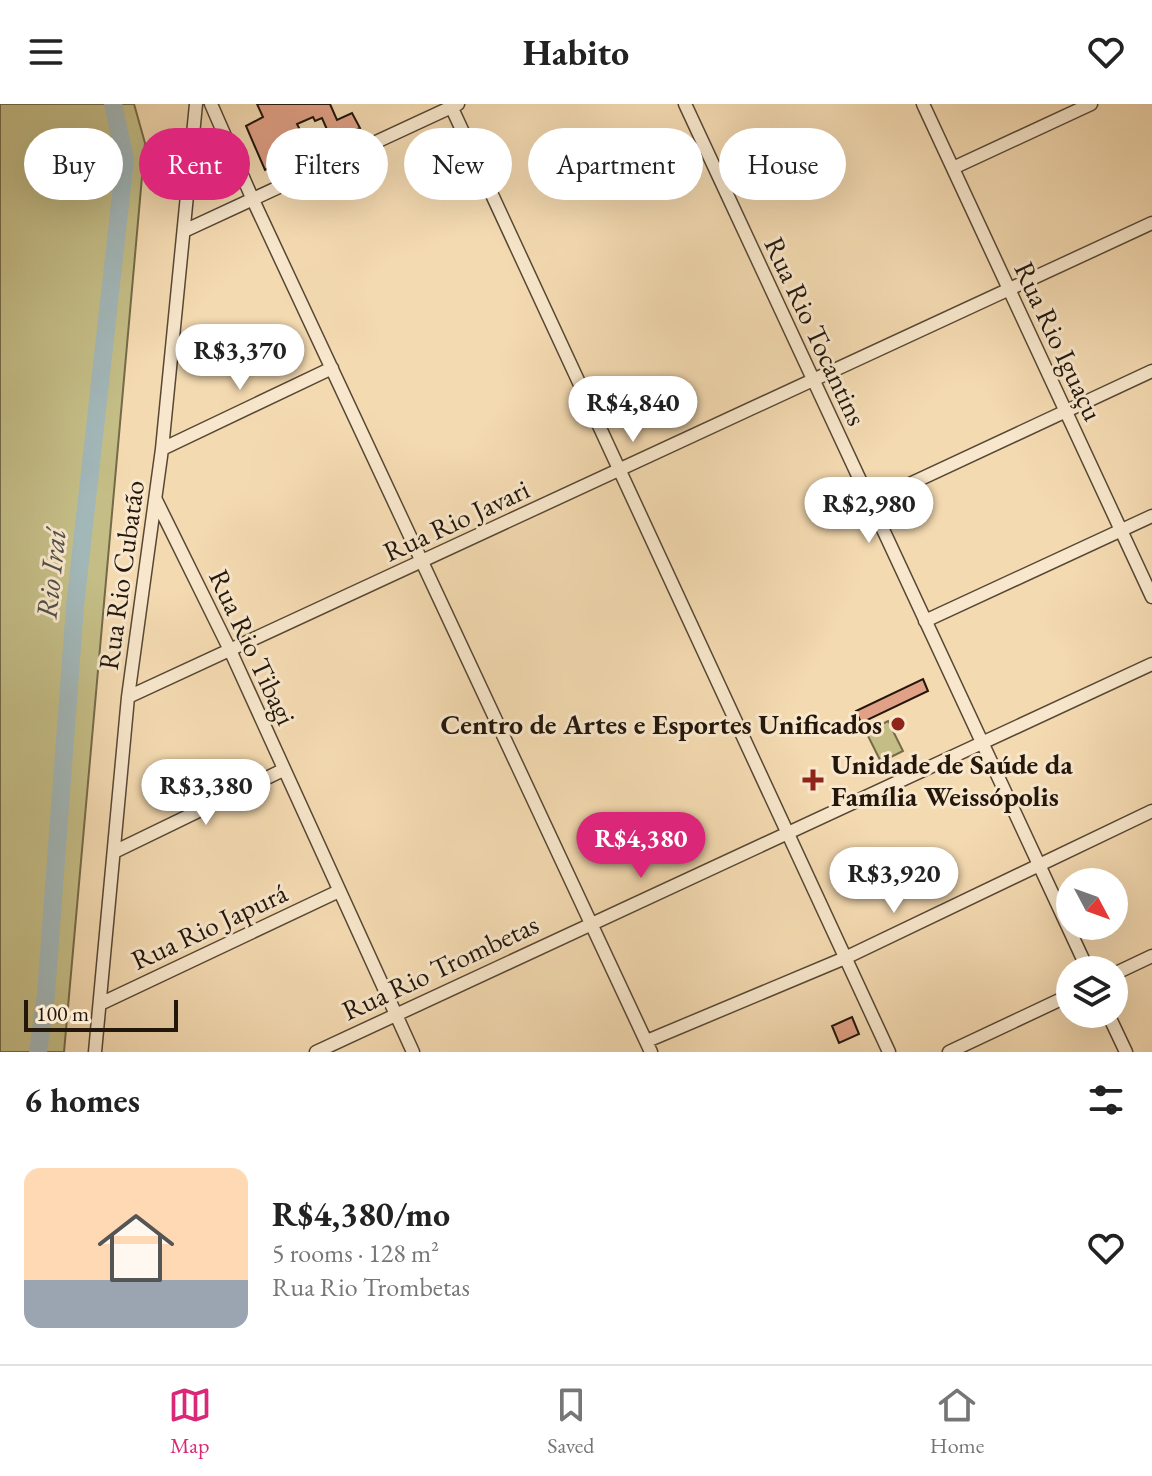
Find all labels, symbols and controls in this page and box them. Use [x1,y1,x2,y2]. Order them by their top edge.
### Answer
text: Habito [523,29,629,76]
icon: menu [24,30,68,74]
icon: heart [1084,30,1128,74]
chip: Buy [24,128,123,200]
chip: Rent [139,128,250,200]
chip: Filters [266,128,388,200]
chip: New [404,128,512,200]
chip: Apartment [528,128,703,200]
chip: House [719,128,846,200]
street label: Rua Rio Tocantins [757,231,875,431]
street label: Rua Rio Iguaçu [1006,256,1112,427]
pin: R$3,370 [166,324,314,392]
text: R$3,370 [193,333,287,367]
pin: R$4,840 [559,376,707,444]
text: R$4,840 [586,385,680,419]
street label: Rua Rio Javari [377,470,535,570]
pin: R$2,980 [795,477,943,545]
street label: Rua Rio Cubatão [90,478,152,672]
text: R$2,980 [822,486,916,520]
water label: Rio Iraí [26,524,75,621]
street label: Rua Rio Tibagi [201,564,305,731]
place label: Centro de Artes e Esportes Unificados [440,706,882,742]
marker: Centro de Artes e Esportes Unificados [889,715,907,733]
place label: Unidade de Saúde da Família Weissópolis [831,746,1073,814]
pin: R$3,380 [132,759,280,827]
text: R$3,380 [159,768,253,802]
marker: Unidade de Saúde da Família Weissópolis [802,769,824,791]
pin: R$4,380 [567,812,715,880]
text: R$4,380 [594,821,688,855]
pin: R$3,920 [820,847,968,915]
text: R$3,920 [847,856,941,890]
north arrow [1056,868,1128,940]
map controls [1056,868,1128,1028]
street label: Rua Rio Japurá [125,874,294,978]
street label: Rua Rio Trombetas [336,906,544,1028]
button: layers [1056,956,1128,1028]
scale bar [24,996,178,1032]
text: 100 m [36,999,89,1028]
text: 6 homes [24,1078,140,1122]
icon: filters [1084,1078,1128,1122]
text: R$4,380/mo [272,1192,450,1236]
icon: home [88,1200,184,1296]
icon: heart [1084,1226,1128,1270]
text: 5 rooms · 128 m² [272,1236,439,1270]
text: Rua Rio Trombetas [272,1270,470,1304]
tab: Map [168,1383,212,1460]
tab: Saved [547,1383,594,1460]
tab: Home [930,1383,984,1460]

